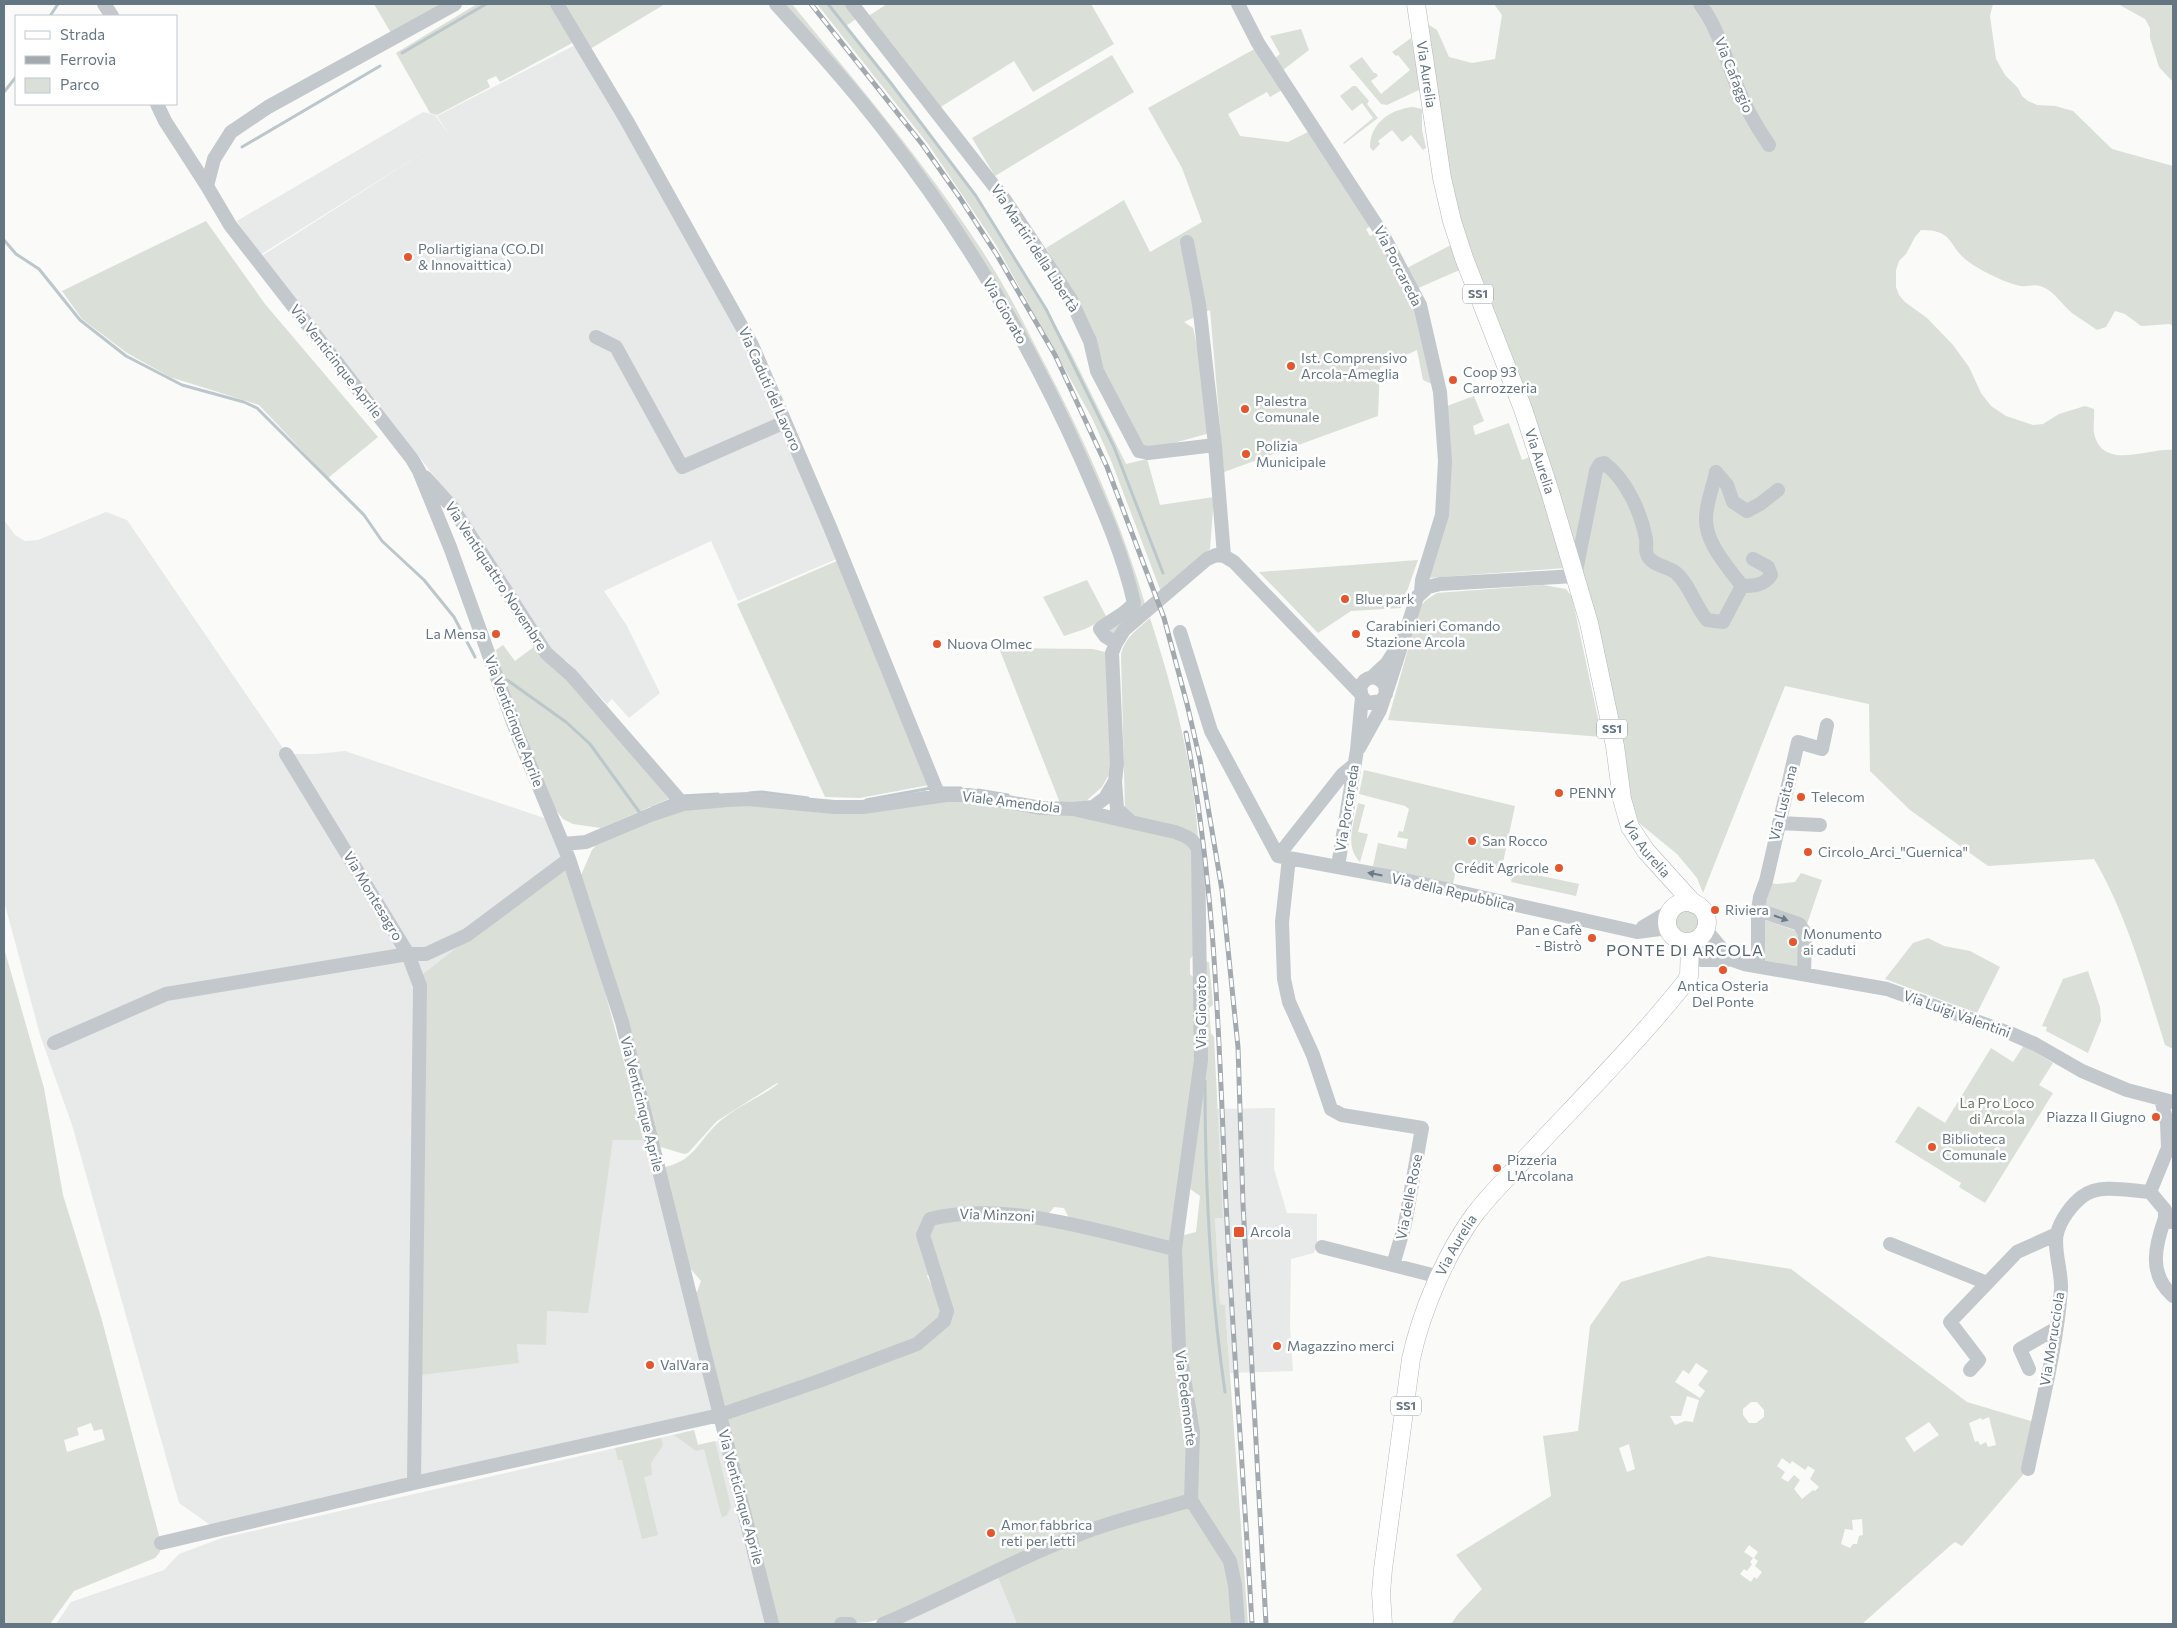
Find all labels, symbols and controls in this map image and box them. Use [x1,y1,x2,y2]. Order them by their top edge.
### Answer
legend [15,15,178,105]
text: Strada [60,25,105,43]
street label: Via Cafaggio [1712,35,1757,115]
street label: Via Aurelia [1414,39,1440,109]
text: Ferrovia [60,50,116,68]
text: Parco [60,75,99,93]
street label: Via Martiri della Libertà [988,181,1083,315]
street label: Via Porcareda [1371,223,1426,309]
place label: Poliartigiana (CO.DI & Innovaittica) [418,240,544,273]
marker: Poliartigiana (CO.DI & Innovaittica) [402,251,414,263]
street label: Via Giovato [980,275,1031,347]
road number: SS1 [1463,284,1493,304]
street label: Via Venticinque Aprile [287,301,386,421]
street label: Via Caduti del Lavoro [735,324,805,453]
place label: Ist. Comprensivo Arcola-Ameglia [1301,349,1407,382]
marker: Ist. Comprensivo Arcola-Ameglia [1285,360,1297,372]
place label: Coop 93 Carrozzeria [1463,363,1537,396]
marker: Coop 93 Carrozzeria [1447,374,1459,386]
place label: Palestra Comunale [1255,392,1319,425]
marker: Palestra Comunale [1239,403,1251,415]
street label: Via Aurelia [1522,426,1559,496]
place label: Polizia Municipale [1256,437,1326,470]
marker: Polizia Municipale [1240,448,1252,460]
street label: Via Ventiquattro Novembre [442,498,551,653]
place label: Blue park [1355,590,1415,607]
marker: Blue park [1339,593,1351,605]
place label: Carabinieri Comando Stazione Arcola [1366,617,1500,650]
place label: La Mensa [426,625,486,642]
marker: La Mensa [490,628,502,640]
marker: Carabinieri Comando Stazione Arcola [1350,628,1362,640]
place label: Nuova Olmec [947,635,1032,652]
marker: Nuova Olmec [931,638,943,650]
street label: Via Venticinque Aprile [482,653,547,789]
road number: SS1 [1597,720,1627,739]
street label: Via Porcareda [1331,763,1362,853]
street label: Via Lusitana [1765,763,1800,842]
place label: PENNY [1569,784,1616,801]
street label: Viale Amendola [961,787,1061,816]
marker: PENNY [1553,787,1565,799]
place label: Telecom [1811,788,1865,805]
marker: Telecom [1795,791,1807,803]
street label: Via Aurelia [1621,818,1675,881]
place label: San Rocco [1482,832,1548,849]
marker: San Rocco [1466,835,1478,847]
place label: Circolo_Arci_"Guernica" [1818,843,1968,860]
marker: Circolo_Arci_"Guernica" [1802,846,1814,858]
street label: Via Montesagro [340,848,407,943]
place label: Crédit Agricole [1454,859,1549,876]
marker: Crédit Agricole [1553,862,1565,874]
street label: Via della Repubblica [1390,869,1516,914]
one-way arrow [1368,870,1383,878]
place label: Riviera [1725,901,1769,918]
marker: Riviera [1709,904,1721,916]
one-way arrow [1774,915,1789,922]
place label: Pan e Cafè - Bistrò [1516,921,1582,954]
place label: Monumento ai caduti [1803,925,1882,958]
marker: Pan e Cafè - Bistrò [1586,932,1598,944]
marker: Monumento ai caduti [1787,936,1799,948]
district label: PONTE DI ARCOLA [1606,940,1764,959]
marker: Antica Osteria Del Ponte [1717,964,1729,976]
street label: Via Giovato [1192,975,1209,1049]
place label: Antica Osteria Del Ponte [1677,977,1769,1010]
street label: Via Luigi Valentini [1901,986,2013,1041]
street label: Via Venticinque Aprile [617,1034,668,1174]
park label: La Pro Loco di Arcola [1960,1094,2034,1127]
place label: Piazza II Giugno [2046,1108,2146,1125]
marker: Piazza II Giugno [2150,1111,2162,1123]
place label: Biblioteca Comunale [1942,1130,2006,1163]
marker: Biblioteca Comunale [1926,1141,1938,1153]
place label: Pizzeria L'Arcolana [1507,1151,1574,1184]
street label: Via delle Rose [1392,1153,1425,1241]
marker: Pizzeria L'Arcolana [1491,1162,1503,1174]
street label: Via Minzoni [959,1205,1035,1224]
street label: Via Aurelia [1432,1211,1480,1278]
place label: Arcola [1250,1223,1291,1240]
marker: Arcola [1232,1225,1246,1239]
street label: Via Morucciola [2036,1291,2067,1387]
place label: Magazzino merci [1287,1337,1394,1354]
marker: Magazzino merci [1271,1340,1283,1352]
street label: Via Pedemonte [1172,1349,1201,1447]
place label: ValVara [660,1356,709,1373]
marker: ValVara [644,1359,656,1371]
road number: SS1 [1391,1396,1421,1415]
street label: Via Venticinque Aprile [715,1427,768,1566]
place label: Amor fabbrica reti per letti [1001,1516,1092,1549]
marker: Amor fabbrica reti per letti [985,1527,997,1539]

